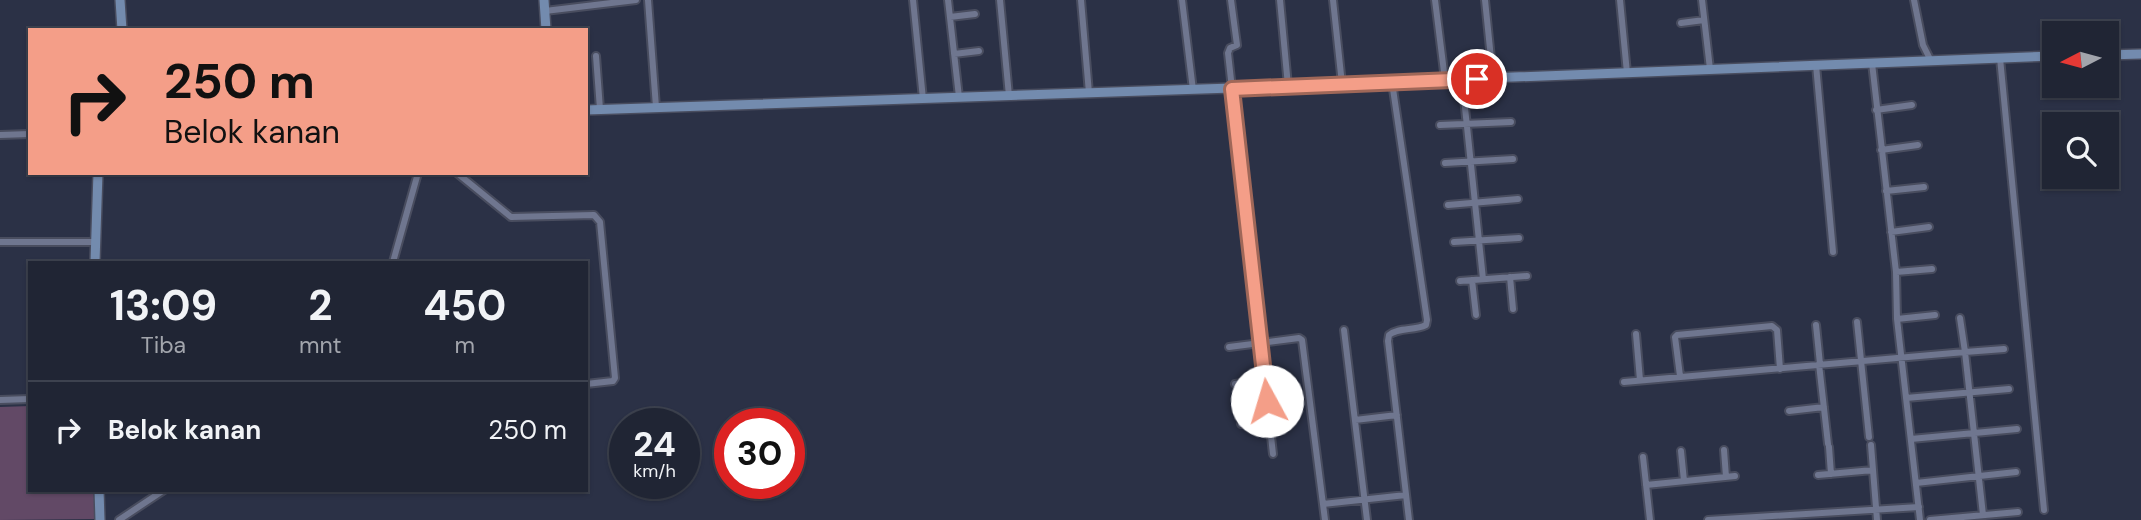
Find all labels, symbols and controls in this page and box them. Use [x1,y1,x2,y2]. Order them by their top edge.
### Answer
north arrow [2042,21,2119,98]
map controls [2042,21,2119,189]
text: 250 m [164,49,315,113]
pin [1447,49,1507,109]
icon: right [49,56,140,147]
icon: arrive [1458,60,1496,98]
text: Belok kanan [164,111,340,153]
button: search [2042,112,2119,189]
text: 13:09 [110,278,217,333]
text: 2 [308,278,332,333]
text: 450 [423,278,506,333]
text: Tiba [141,330,186,360]
text: mnt [299,330,342,360]
text: m [455,330,475,360]
position arrow [1230,364,1304,438]
speed limit sign: 30 [714,408,805,499]
icon: right [49,411,87,449]
text: Belok kanan [108,413,261,447]
text: 250 m [488,413,567,447]
text: 24 [633,421,676,467]
text: km/h [633,459,676,483]

